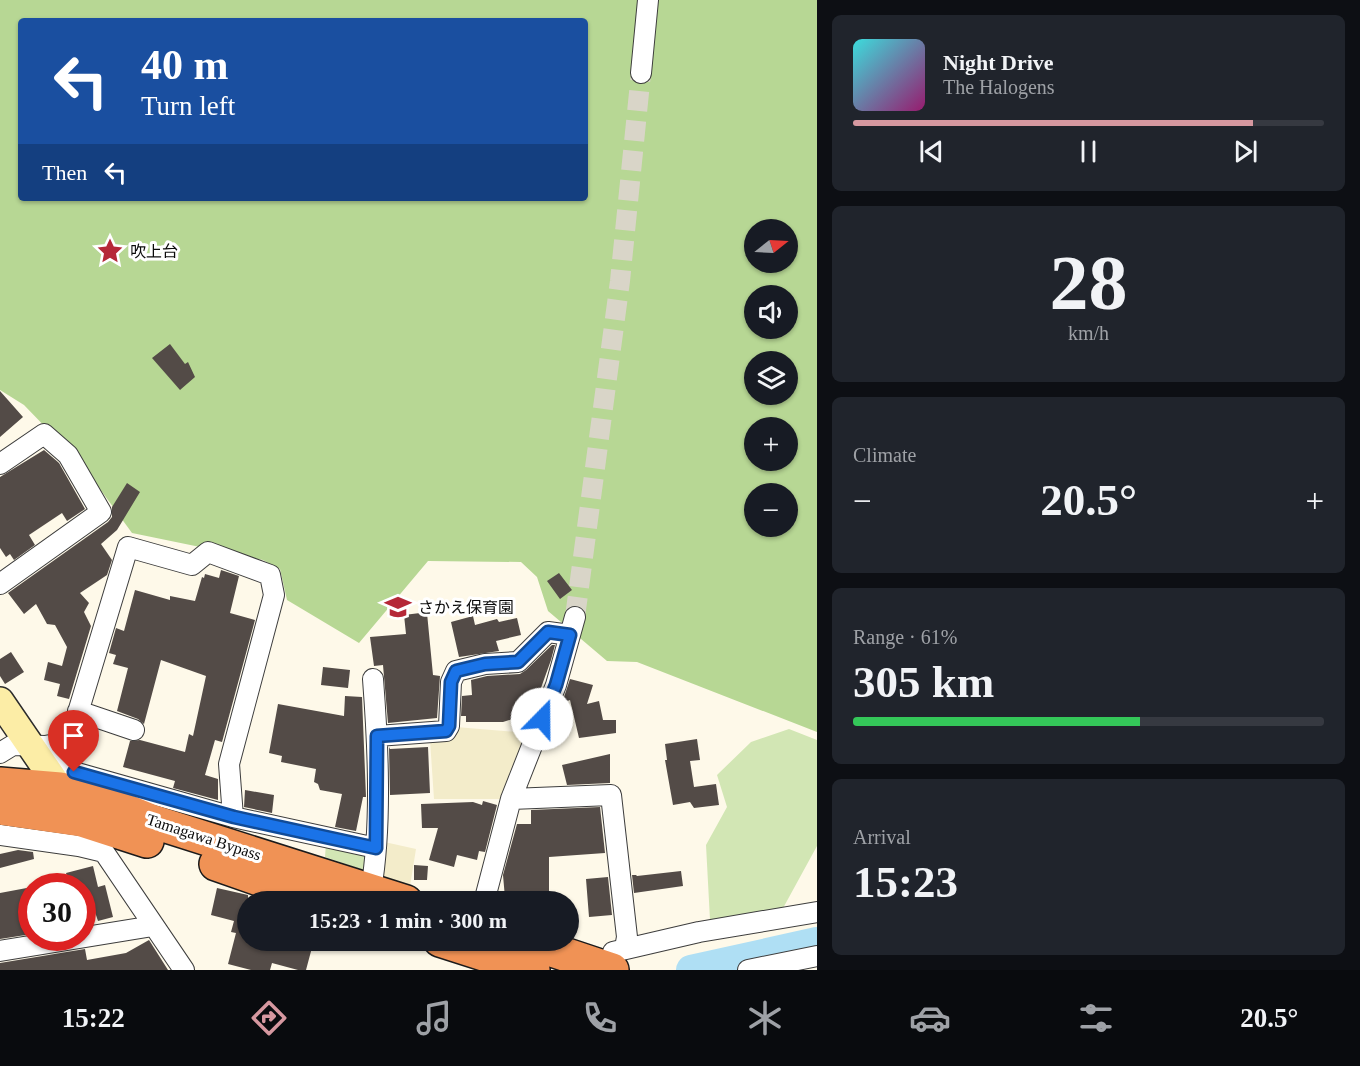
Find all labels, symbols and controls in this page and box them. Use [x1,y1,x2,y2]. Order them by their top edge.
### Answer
icon: left [42,42,120,120]
text: 40 m [141,42,229,88]
text: Night Drive [943,50,1054,75]
text: The Halogens [943,76,1055,98]
text: Turn left [141,91,235,121]
icon: previous [915,135,948,168]
icon: pause [1072,135,1105,168]
icon: next [1229,135,1262,168]
icon: left [99,156,132,189]
text: Then [42,160,87,185]
north arrow [744,219,798,273]
map controls [744,219,798,537]
place icon: 吹上台 [95,236,125,266]
text: 28 [1050,239,1128,326]
place label: 吹上台 [130,243,178,260]
button: sound [744,285,798,339]
text: km/h [1068,322,1109,344]
button: layers [744,351,798,405]
button: + [744,417,798,471]
text: Climate [853,444,916,466]
text: 20.5° [1040,475,1137,525]
button: − [744,483,798,537]
text: − [853,483,872,519]
text: + [1305,483,1324,519]
school or university icon: さかえ保育園 [383,592,413,622]
place label: さかえ保育園 [418,599,514,616]
text: Range · 61% [853,626,957,648]
text: 305 km [853,657,994,707]
position arrow [510,687,574,751]
pin [48,710,99,772]
icon: arrive [57,719,90,752]
street label: Tamagawa Bypass [144,810,263,864]
text: Arrival [853,826,911,848]
text: 15:23 [853,857,958,907]
speed limit sign: 30 [18,873,96,951]
text: 15:23 · 1 min · 300 m [309,908,507,933]
icon: directions [248,997,290,1039]
icon: music [413,997,455,1039]
icon: phone [579,997,621,1039]
icon: climate [744,997,786,1039]
icon: car [909,997,951,1039]
icon: filters [1075,997,1117,1039]
text: 15:22 [62,1003,125,1033]
text: 20.5° [1240,1003,1298,1033]

